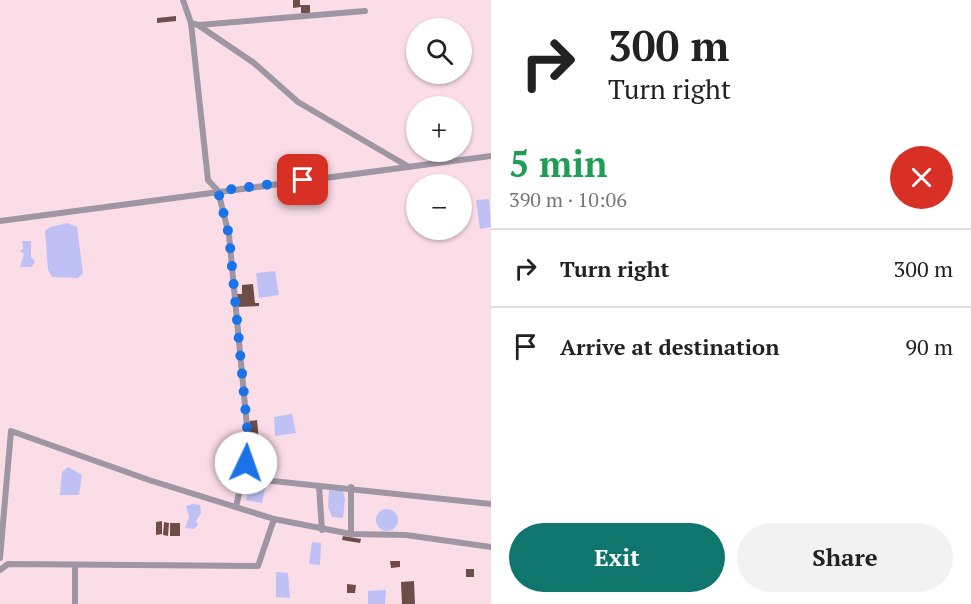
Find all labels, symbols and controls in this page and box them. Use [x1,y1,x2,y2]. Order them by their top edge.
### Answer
text: 300 m [608,17,729,73]
map controls [406,18,472,240]
button: search [406,18,472,84]
icon: right [509,24,587,102]
text: Turn right [608,71,731,107]
button: + [406,96,472,162]
text: 5 min [509,140,607,187]
button: close [890,146,953,209]
pin [277,154,328,205]
icon: arrive [286,163,319,196]
button: − [406,174,472,240]
text: 390 m · 10:06 [509,186,627,213]
icon: right [509,252,542,285]
text: Turn right [560,254,669,283]
text: 300 m [893,254,953,283]
icon: arrive [509,330,542,363]
text: Arrive at destination [560,332,779,361]
text: 90 m [905,332,953,361]
position arrow [214,431,278,495]
button: Exit [509,523,725,592]
button: Share [737,523,953,592]

